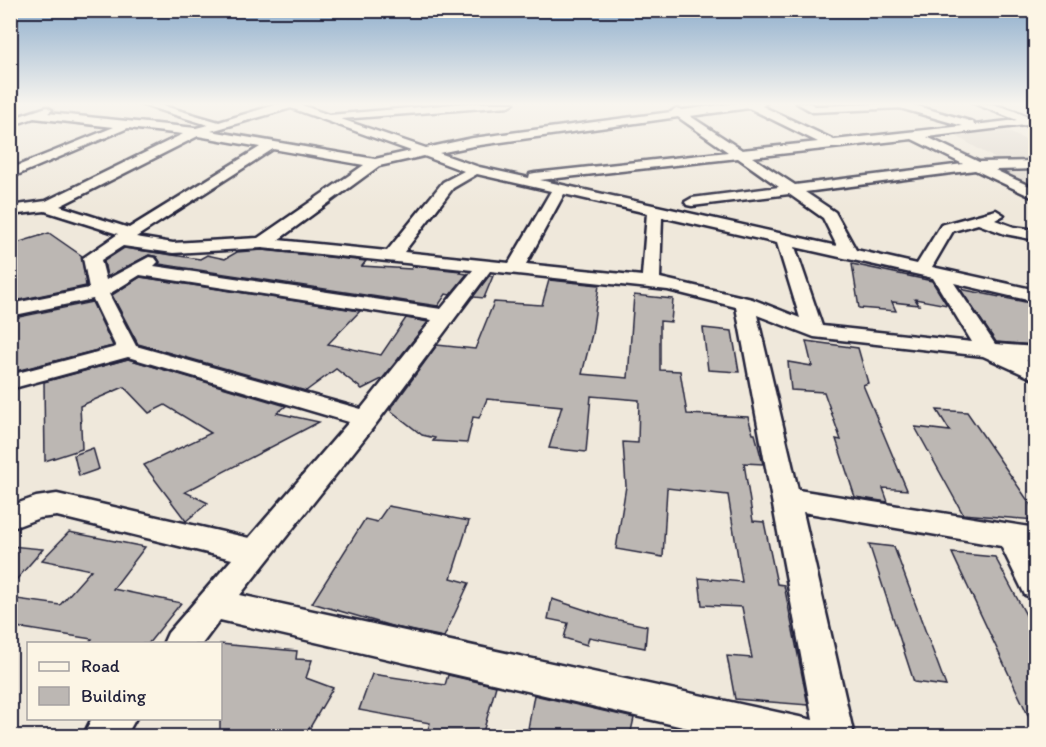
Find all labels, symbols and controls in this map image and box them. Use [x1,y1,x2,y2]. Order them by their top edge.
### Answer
legend [27,642,222,720]
text: Road [81,655,120,677]
text: Building [81,685,147,707]

